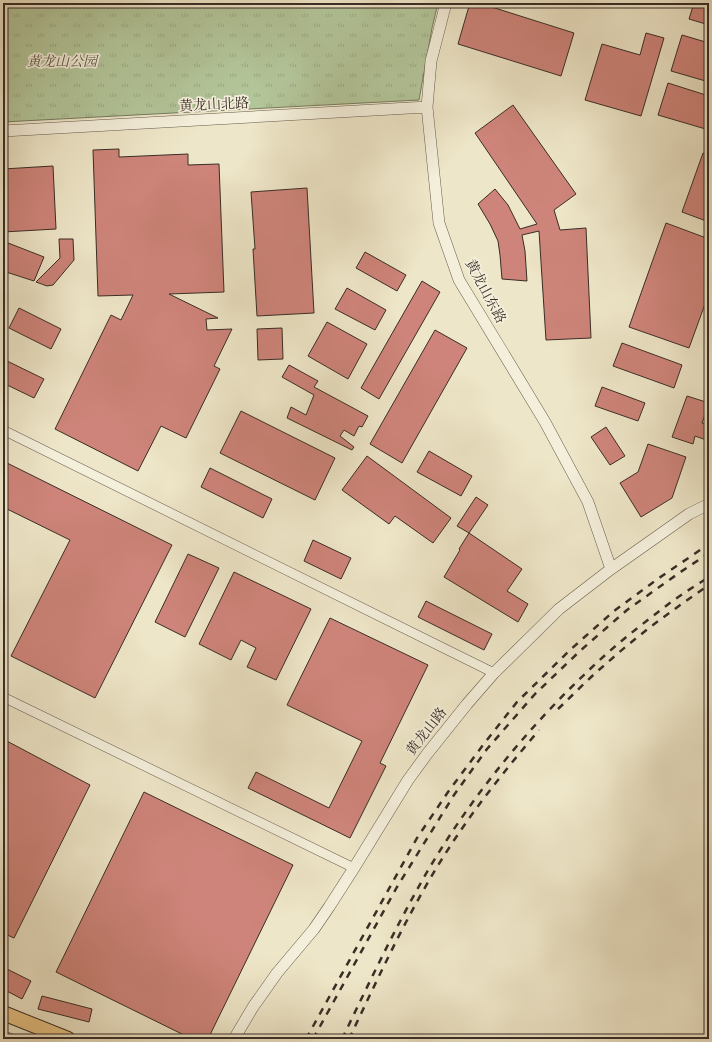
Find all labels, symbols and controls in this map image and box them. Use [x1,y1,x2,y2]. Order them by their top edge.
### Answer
park label: 黄龙山公园 [27,53,99,72]
street label: 黄龙山北路 [179,94,250,117]
street label: 黄龙山东路 [460,256,509,327]
street label: 黄龙山路 [402,704,452,760]

